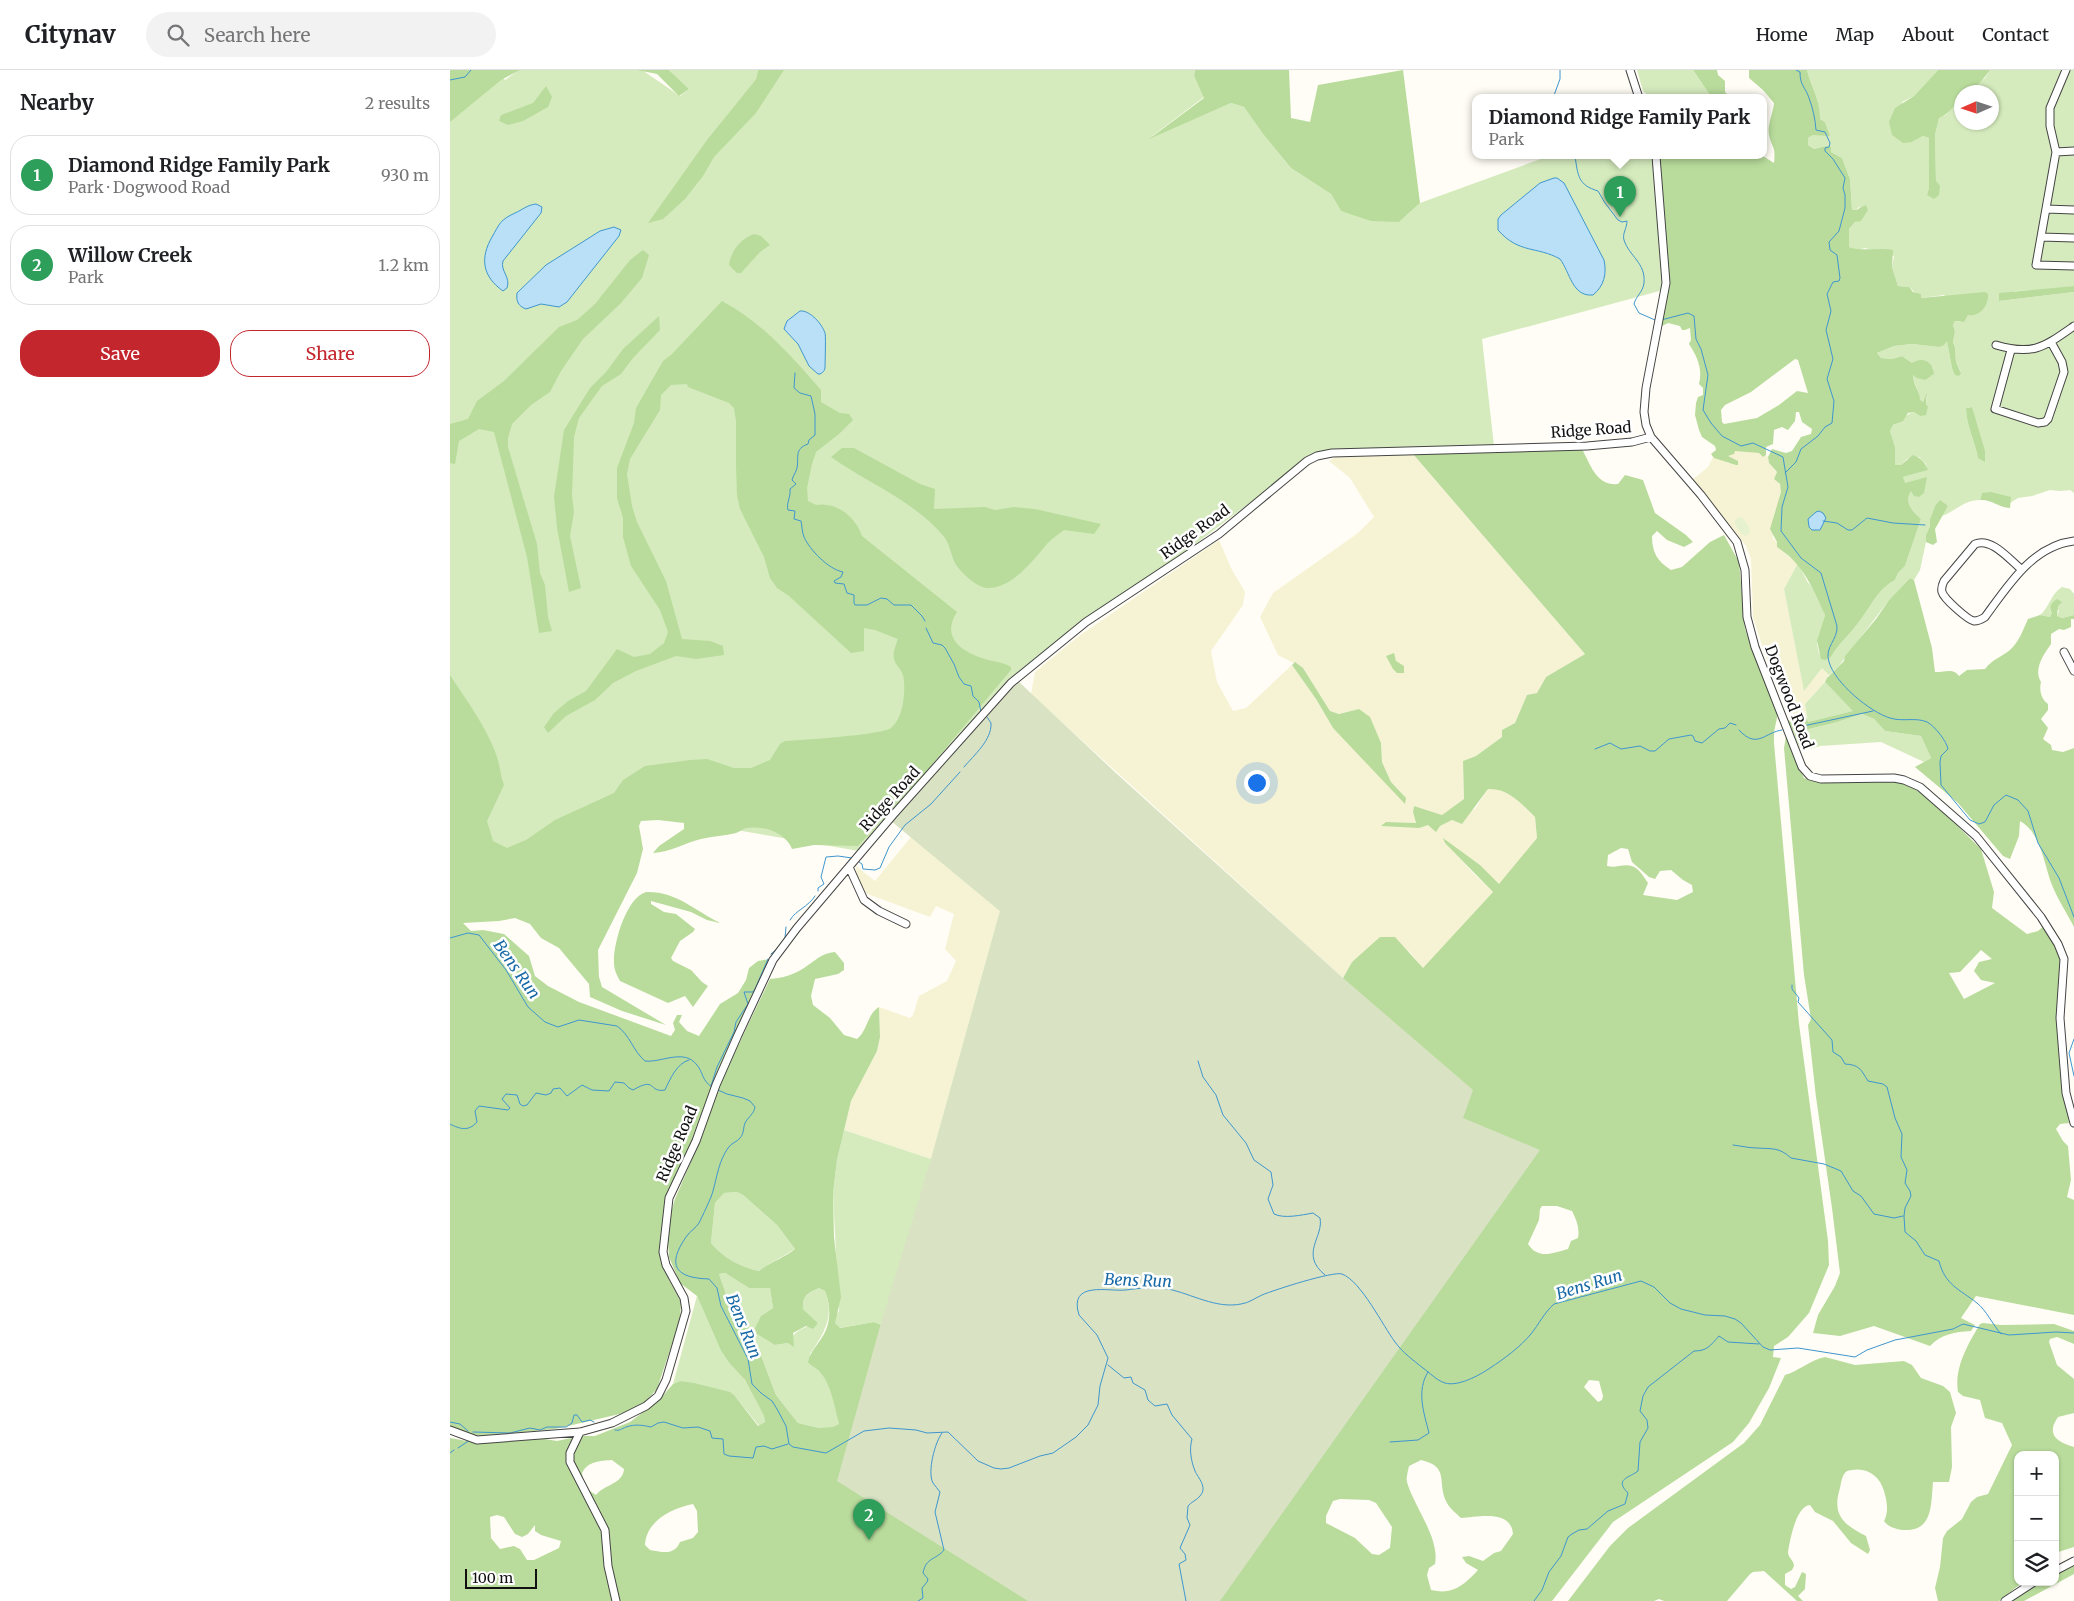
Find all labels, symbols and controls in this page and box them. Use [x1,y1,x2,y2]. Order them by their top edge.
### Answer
search box [146,12,496,57]
text: Citynav [25,19,116,50]
icon: search [164,21,192,49]
text: Search here [204,23,310,47]
text: Home [1756,23,1808,46]
text: Map [1836,23,1874,46]
text: About [1902,23,1954,46]
text: Contact [1982,23,2049,46]
north arrow [1954,85,1999,130]
text: Nearby [20,89,94,116]
text: 2 results [365,93,430,113]
popup [1472,94,1767,159]
text: Diamond Ridge Family Park [1489,105,1750,129]
text: Park [1489,129,1524,149]
text: Diamond Ridge Family Park [68,153,330,177]
text: 1 [33,165,41,185]
text: 930 m [381,165,429,185]
pin: 1 [1604,176,1636,217]
text: Park · Dogwood Road [68,177,230,197]
text: Willow Creek [68,243,192,267]
text: 2 [32,255,42,275]
text: 1.2 km [378,255,429,275]
text: Park [68,267,104,287]
button: Save [20,330,220,377]
button: Share [230,330,430,377]
street label: Ridge Road [1550,417,1632,442]
street label: Ridge Road [1156,500,1233,563]
street label: Dogwood Road [1761,642,1818,751]
street label: Ridge Road [855,762,924,835]
your location [1244,770,1270,796]
water label: Bens Run [489,936,545,1002]
street label: Ridge Road [652,1103,701,1185]
water label: Bens Run [1554,1265,1624,1303]
water label: Bens Run [1104,1269,1172,1291]
water label: Bens Run [722,1291,766,1361]
map controls [2014,1451,2059,1586]
button: + [2014,1451,2059,1496]
button: − [2014,1496,2059,1541]
pin: 2 [853,1499,885,1540]
button: layers [2014,1541,2059,1586]
scale bar [465,1566,538,1589]
text: 100 m [472,1569,513,1587]

